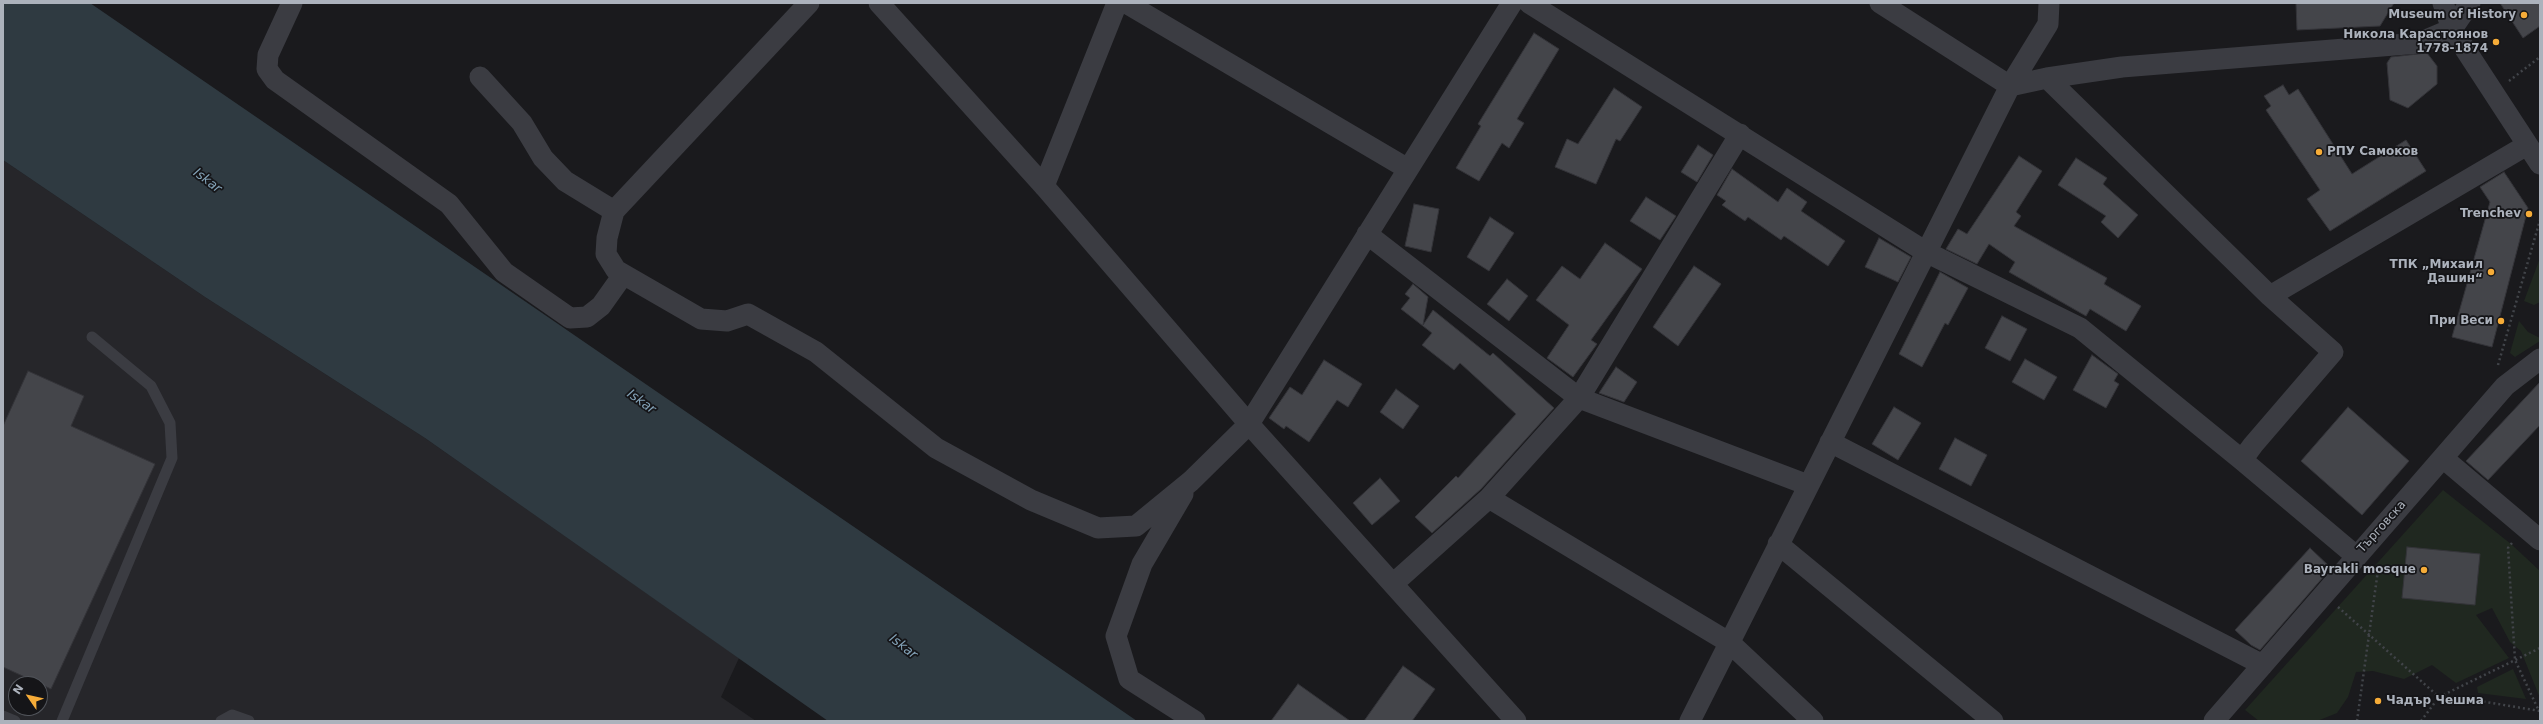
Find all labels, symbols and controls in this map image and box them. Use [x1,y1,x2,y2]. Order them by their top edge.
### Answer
place label: Museum of History [2388,8,2516,22]
marker: Museum of History [2519,10,2529,20]
place label: Никола Карастоянов 1778-1874 [2343,28,2488,56]
marker: Никола Карастоянов 1778-1874 [2491,37,2501,47]
place label: РПУ Самоков [2327,145,2418,159]
marker: РПУ Самоков [2314,147,2324,157]
water label: Iskar [190,165,224,197]
place label: Trenchev [2460,207,2521,221]
marker: Trenchev [2524,209,2534,219]
place label: ТПК „Михаил Дашин“ [2390,258,2483,286]
marker: ТПК „Михаил Дашин“ [2486,267,2496,277]
place label: При Веси [2429,314,2493,328]
marker: При Веси [2496,316,2506,326]
water label: Iskar [624,386,658,418]
street label: Търговска [2355,498,2409,556]
place label: Bayrakli mosque [2304,563,2416,577]
marker: Bayrakli mosque [2419,565,2429,575]
water label: Iskar [886,631,920,663]
north arrow [8,676,48,716]
text: N [10,682,26,697]
place label: Чадър Чешма [2386,694,2484,708]
marker: Чадър Чешма [2373,696,2383,706]

